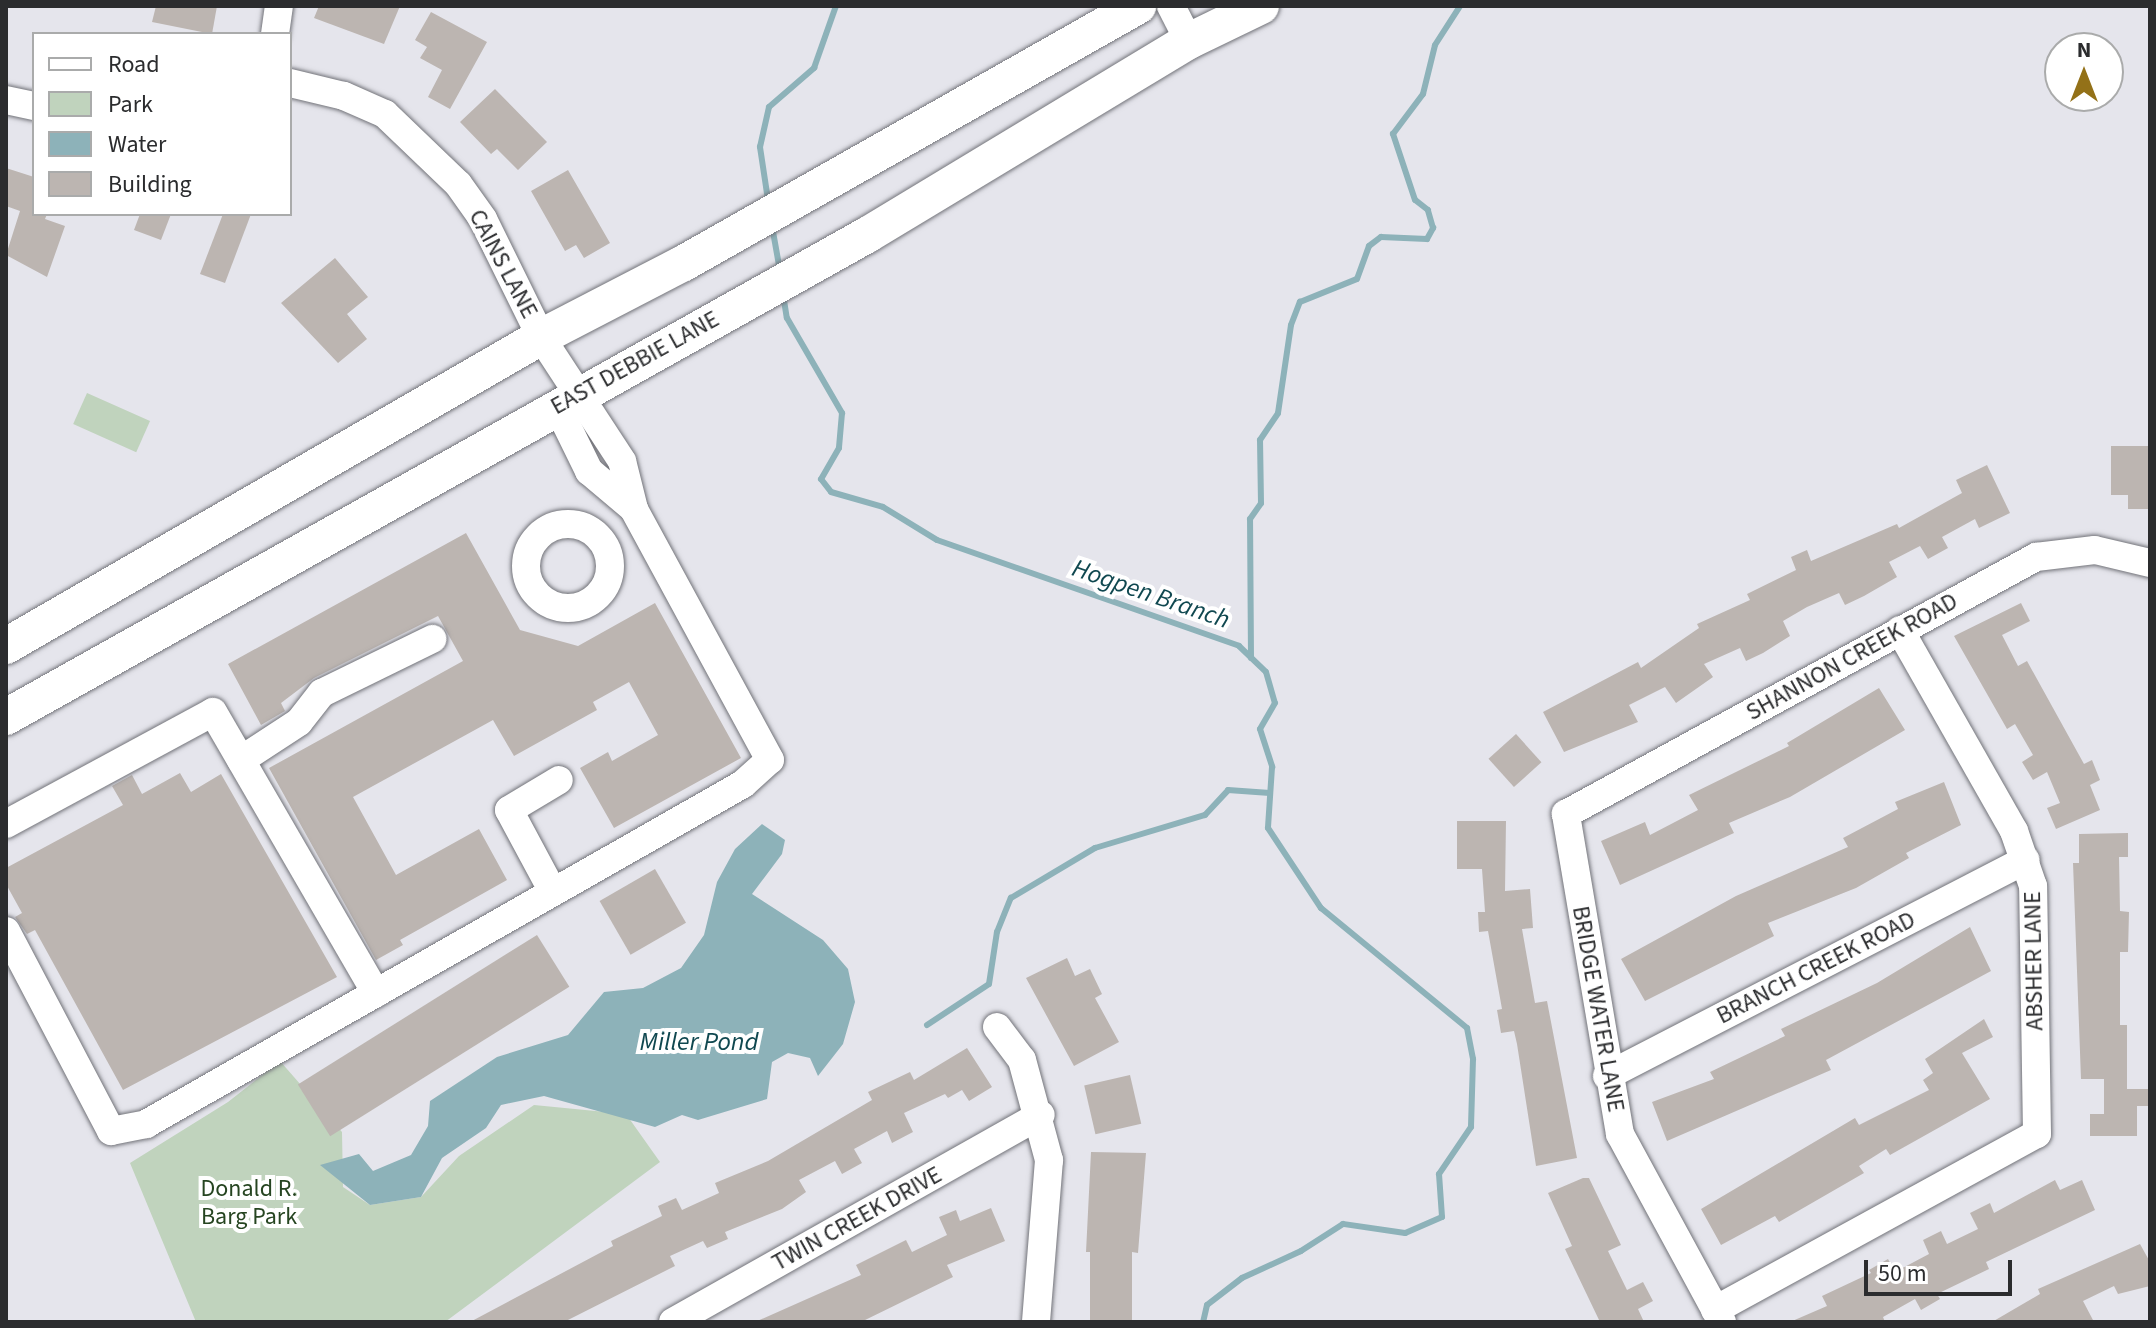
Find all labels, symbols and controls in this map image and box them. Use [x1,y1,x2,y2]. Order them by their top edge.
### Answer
legend [32,32,292,216]
north arrow [2044,32,2124,112]
text: N [2077,34,2091,66]
text: Road [108,47,160,82]
text: Park [108,87,153,122]
text: Water [108,127,166,162]
text: Building [108,167,192,202]
street label: CAINS LANE [462,205,544,323]
street label: EAST DEBBIE LANE [546,305,724,421]
water label: Hogpen Branch [1068,552,1234,636]
street label: SHANNON CREEK ROAD [1741,587,1963,727]
street label: ABSHER LANE [2018,891,2050,1031]
street label: BRIDGE WATER LANE [1566,904,1630,1114]
street label: BRANCH CREEK ROAD [1712,905,1920,1031]
water label: Miller Pond [640,1026,758,1058]
street label: TWIN CREEK DRIVE [767,1160,947,1278]
park label: Donald R. Barg Park [201,1175,297,1231]
scale bar [1868,1244,2016,1294]
text: 50 m [1878,1256,1927,1291]

